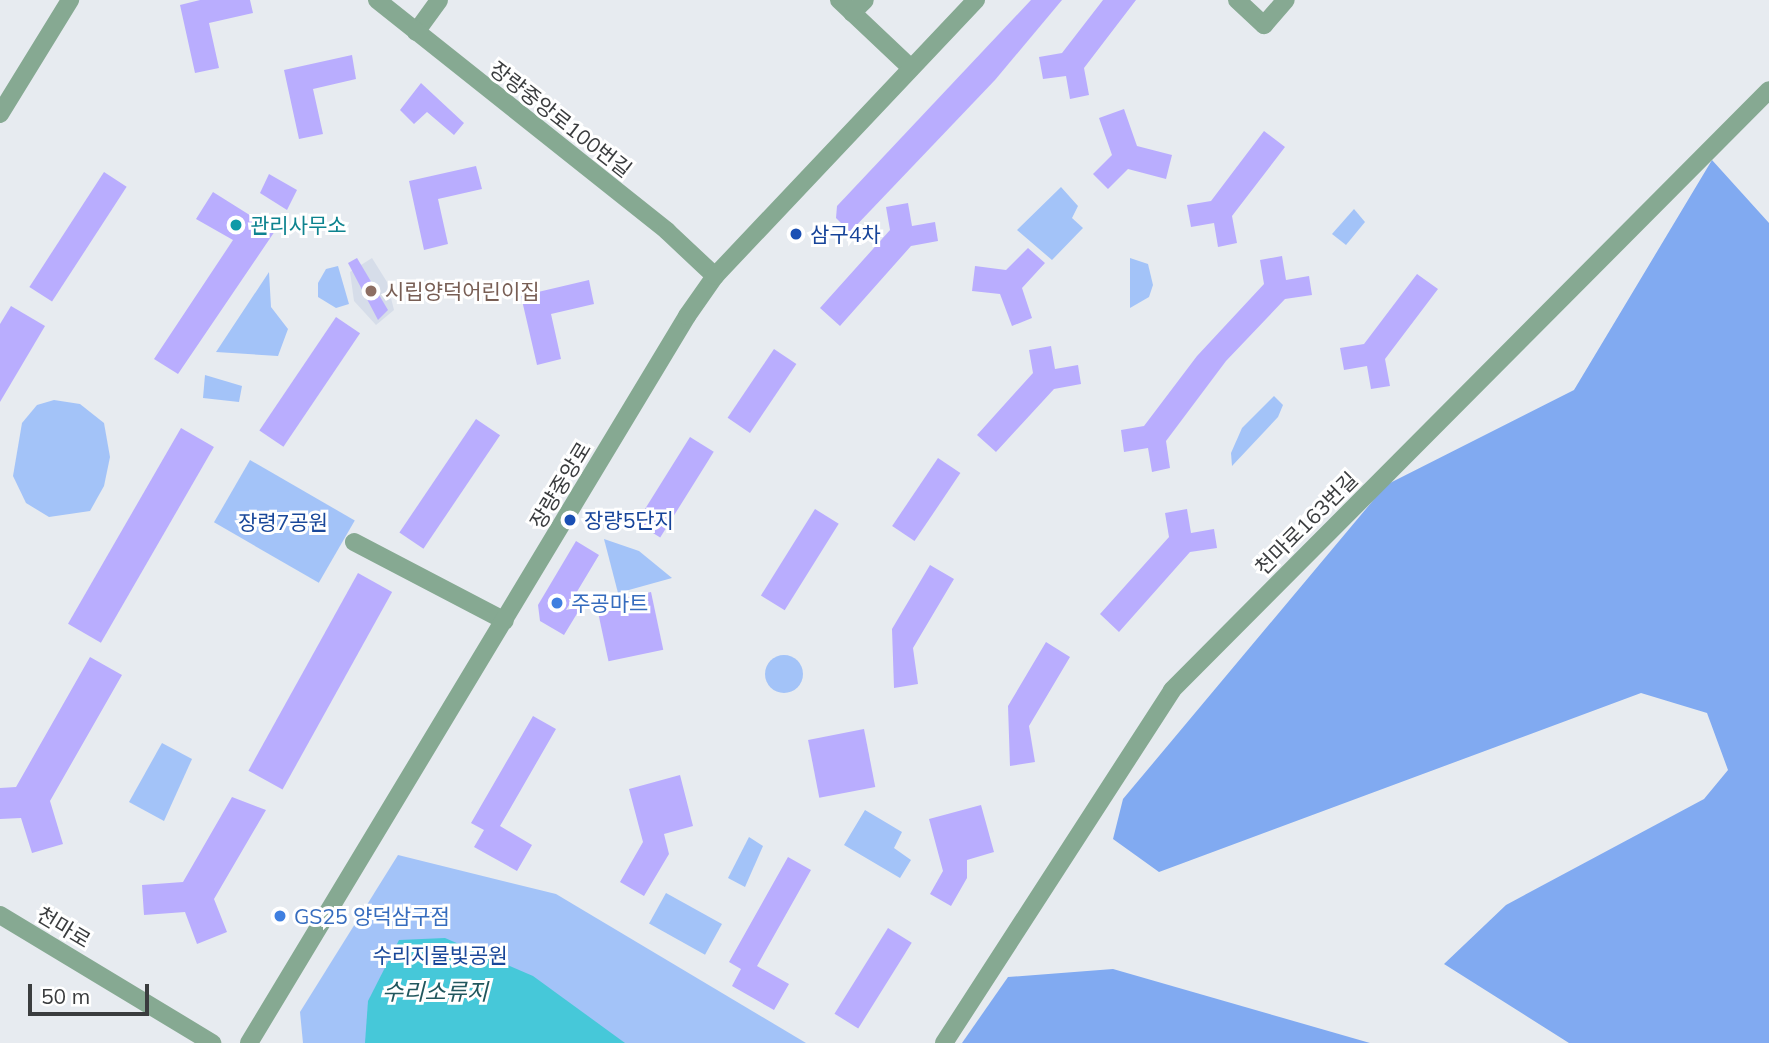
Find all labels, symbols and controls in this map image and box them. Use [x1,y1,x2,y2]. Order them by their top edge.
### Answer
street label: 장량중앙로100번길 [485,56,637,182]
place label: 관리사무소 [250,212,347,238]
marker: 관리사무소 [228,217,244,233]
place label: 삼구4차 [810,221,881,247]
marker: 삼구4차 [788,226,804,242]
place label: 시립양덕어린이집 [385,278,540,304]
marker: 시립양덕어린이집 [363,283,379,299]
street label: 장량중앙로 [524,437,596,533]
street label: 천마로163번길 [1250,467,1362,579]
place label: 장량5단지 [584,507,674,533]
park label: 장령7공원 [238,509,328,535]
marker: 장량5단지 [562,512,578,528]
place label: 주공마트 [571,590,648,616]
marker: 주공마트 [549,595,565,611]
street label: 천마로 [33,901,95,953]
place label: GS25 양덕삼구점 [294,903,450,929]
marker: GS25 양덕삼구점 [272,908,288,924]
park label: 수리지물빛공원 [372,942,508,968]
scale bar [32,970,152,1014]
water label: 수리소류지 [382,978,488,1006]
text: 50 m [41,983,90,1009]

